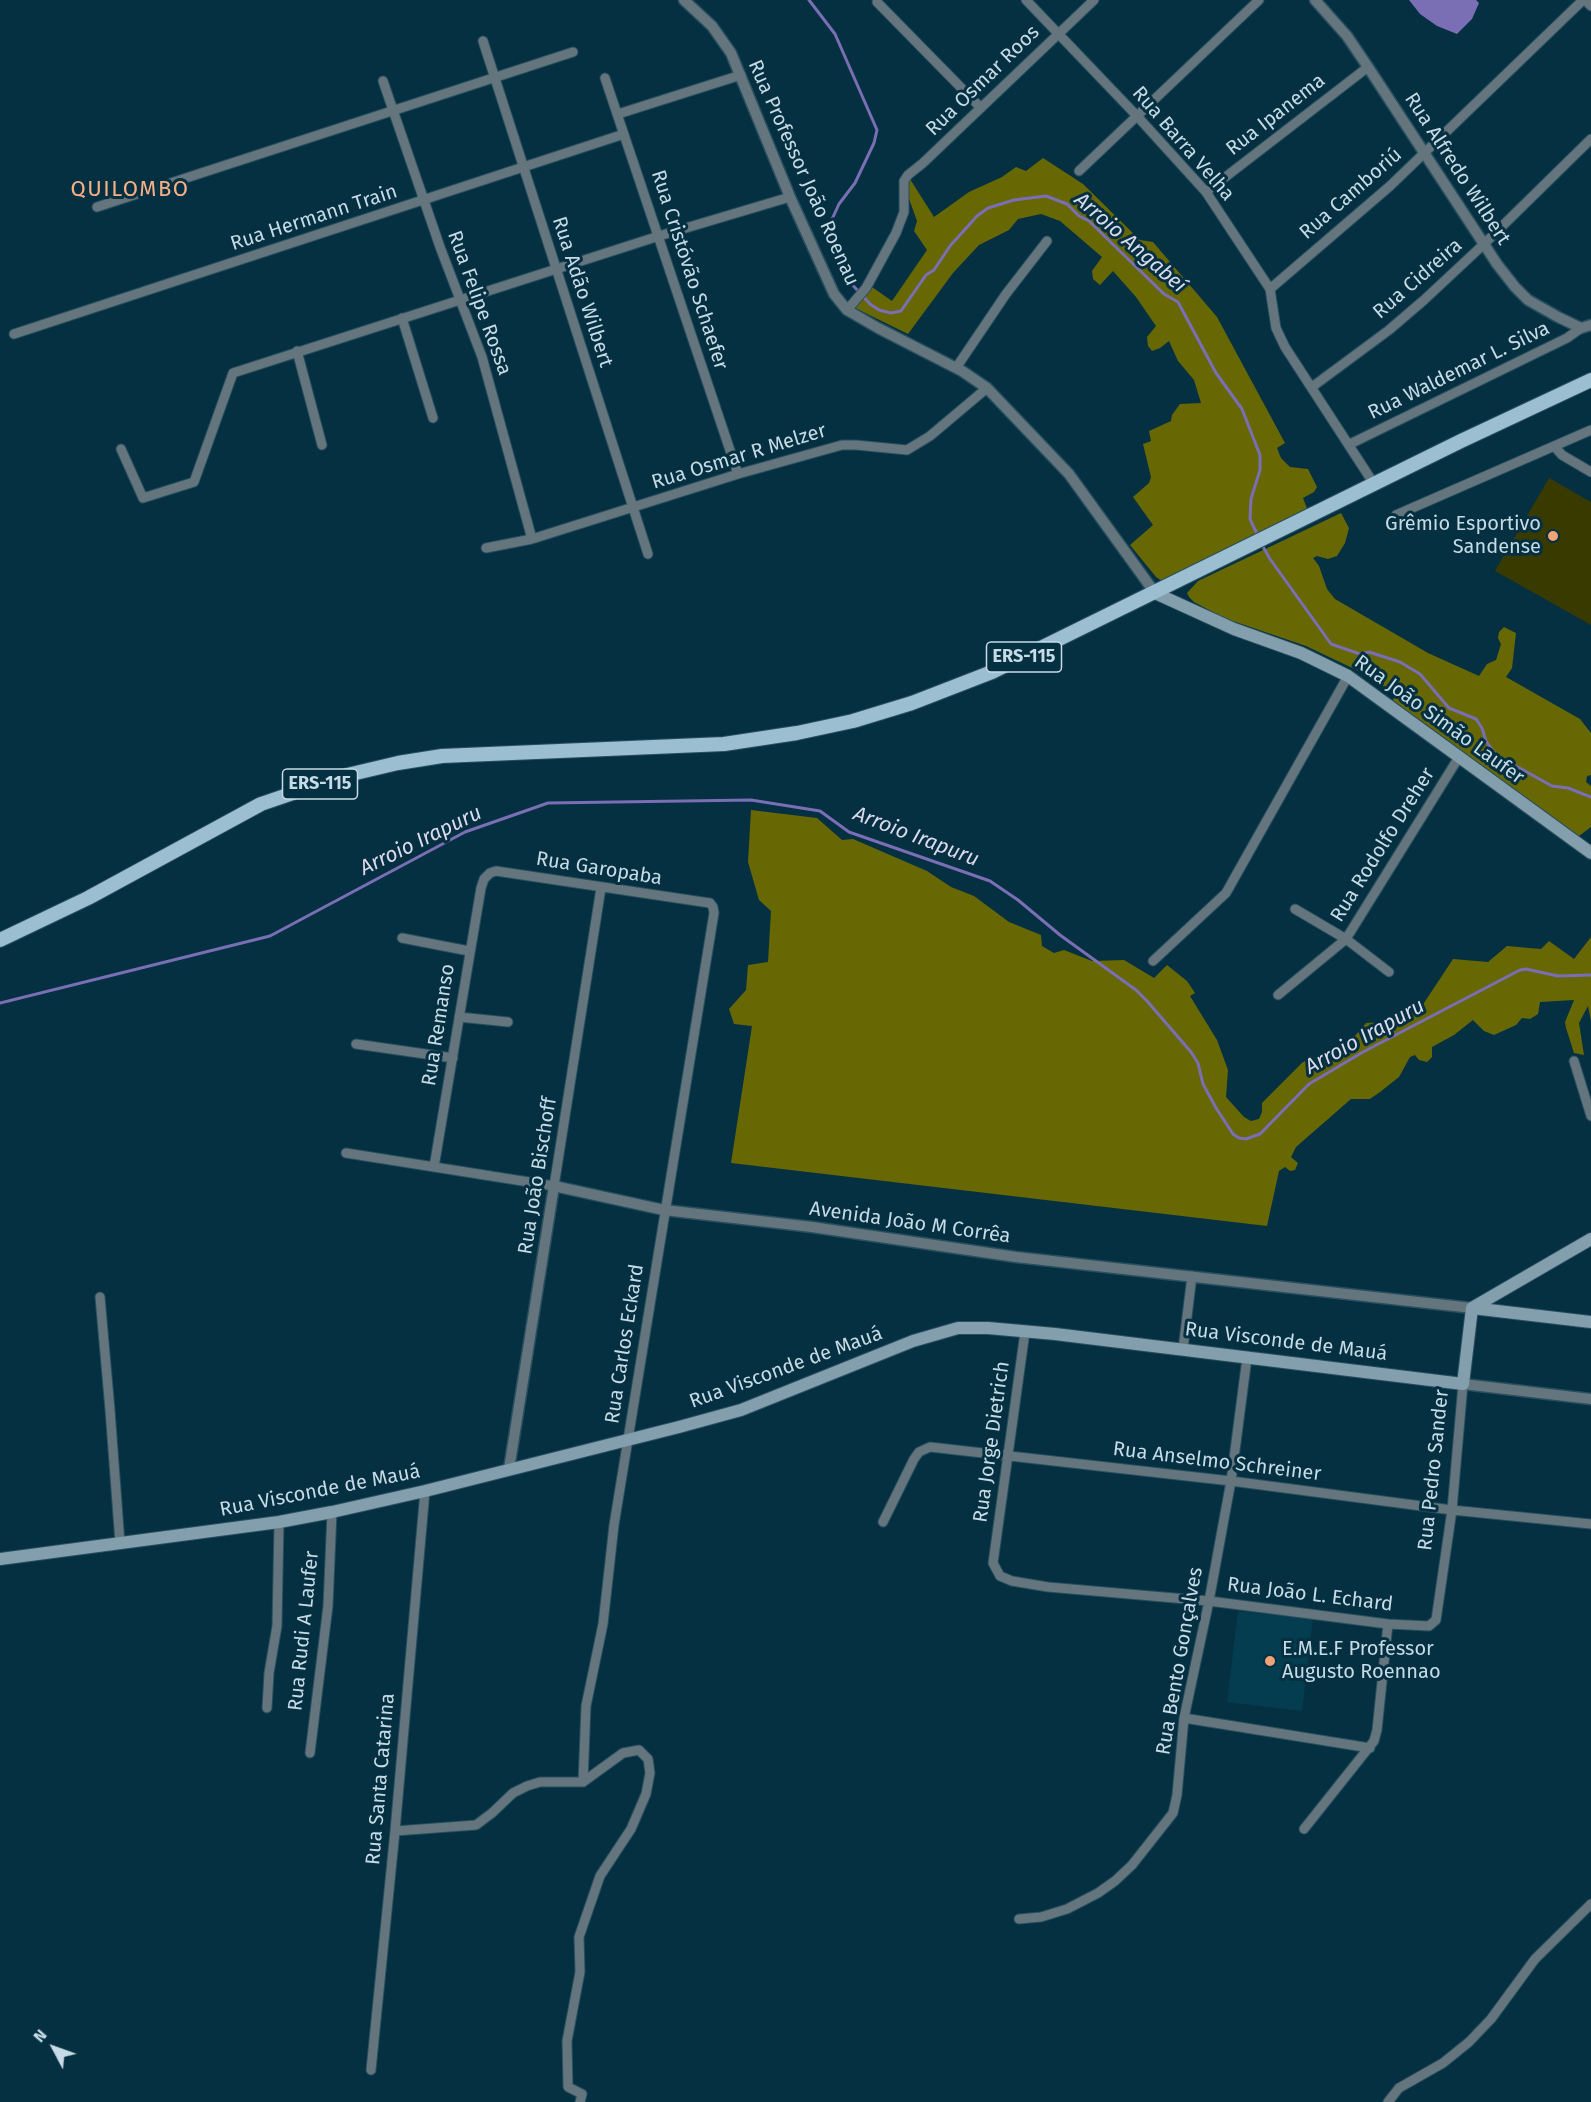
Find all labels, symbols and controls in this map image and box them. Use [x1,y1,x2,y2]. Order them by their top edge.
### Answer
street label: Rua Osmar Roos [921,21,1045,141]
street label: Rua Professor João Roenau [742,56,864,290]
street label: Rua Ipanema [1222,69,1330,161]
street label: Rua Barra Velha [1127,82,1239,206]
street label: Rua Alfredo Wilbert [1399,88,1515,250]
street label: Rua Camboriú [1295,143,1407,245]
street label: Rua Cristóvão Schaefer [645,167,733,373]
district label: QUILOMBO [70,177,190,203]
street label: Rua Hermann Train [228,180,400,256]
water label: Arroio Angabeí [1069,188,1191,298]
street label: Rua Adão Wilbert [546,214,618,370]
street label: Rua Felipe Rossa [442,227,516,379]
street label: Rua Cidreira [1369,234,1467,324]
street label: Rua Waldemar L. Silva [1364,317,1554,425]
street label: Rua Osmar R Melzer [649,419,829,495]
place label: Grêmio Esportivo Sandense [1385,512,1541,559]
marker: Grêmio Esportivo Sandense [1546,529,1560,543]
road number: ERS-115 [986,642,1062,672]
street label: Rua João Simão Laufer [1349,650,1529,790]
street label: Rua Rodolfo Dreher [1326,763,1440,927]
road number: ERS-115 [282,769,358,799]
water label: Arroio Irapuru [356,801,486,881]
water label: Arroio Irapuru [850,801,982,873]
street label: Rua Garopaba [534,847,664,891]
street label: Rua Remanso [417,962,461,1088]
water label: Arroio Irapuru [1301,994,1429,1080]
street label: Rua João Bischoff [514,1096,562,1256]
street label: Avenida João M Corrêa [808,1197,1012,1249]
street label: Rua Carlos Eckard [601,1262,649,1426]
street label: Rua Visconde de Mauá [1183,1318,1389,1366]
street label: Rua Visconde de Mauá [686,1322,886,1414]
street label: Rua Jorge Dietrich [969,1360,1015,1524]
street label: Rua Pedro Sander [1414,1388,1454,1552]
street label: Rua Anselmo Schreiner [1112,1437,1322,1487]
street label: Rua Visconde de Mauá [218,1460,422,1522]
street label: Rua Rudi A Laufer [284,1550,324,1712]
street label: Rua Bento Gonçalves [1152,1565,1208,1757]
street label: Rua João L. Echard [1226,1573,1394,1617]
place label: E.M.E.F Professor Augusto Roennao [1282,1637,1441,1684]
marker: E.M.E.F Professor Augusto Roennao [1263,1654,1277,1668]
street label: Rua Santa Catarina [362,1692,400,1866]
north arrow [24,2018,84,2078]
text: N [29,2026,51,2046]

